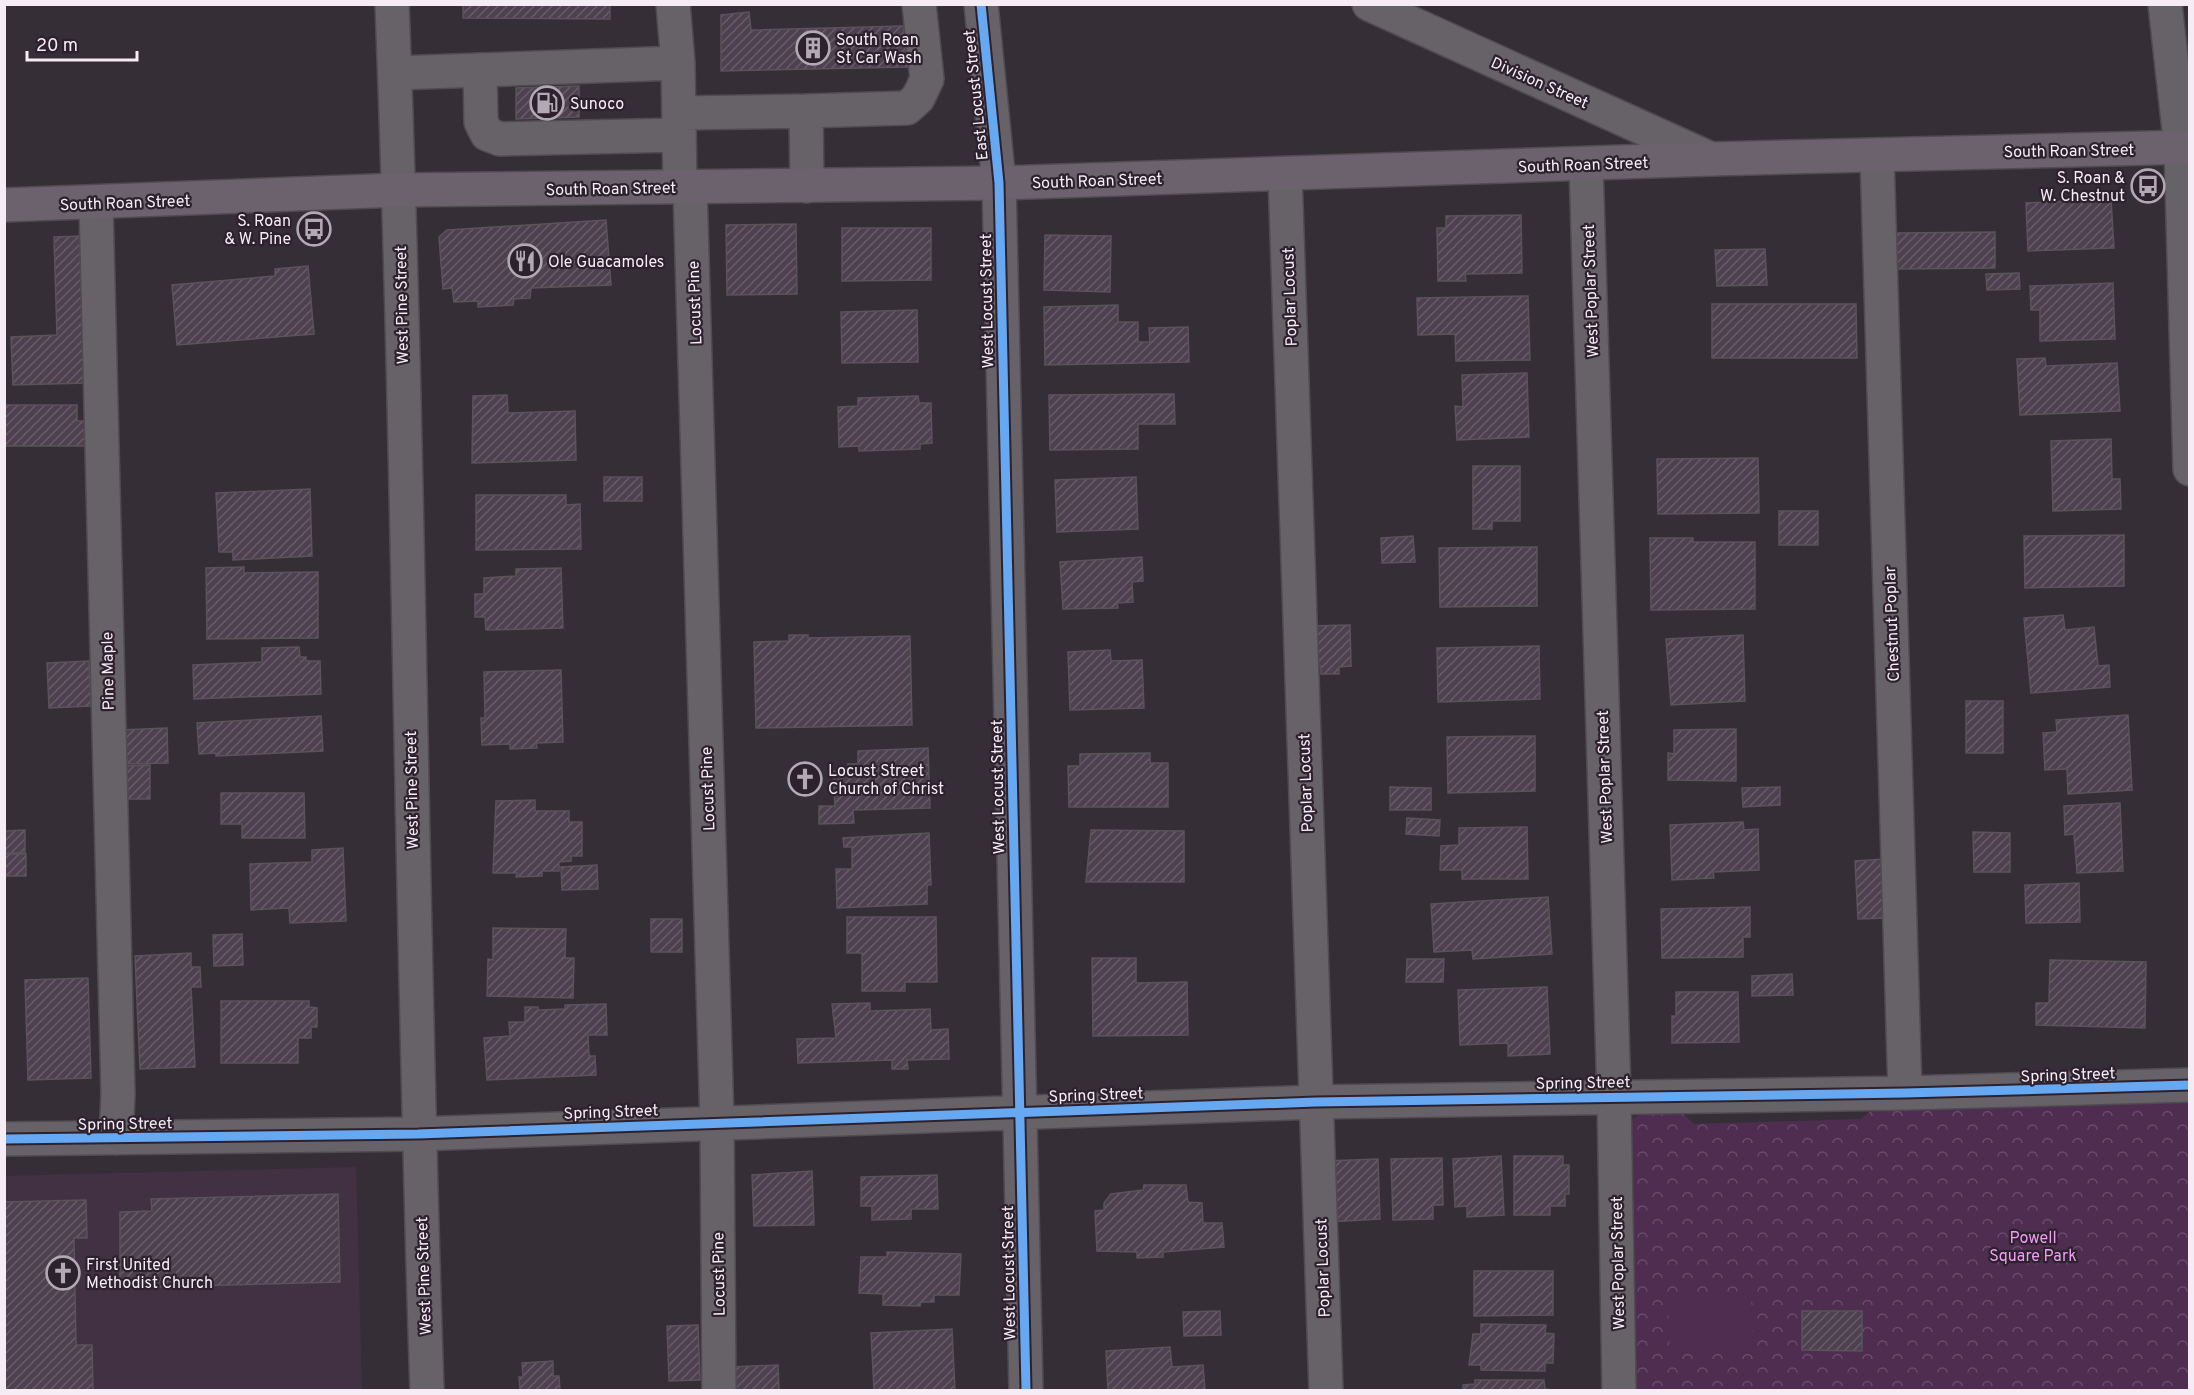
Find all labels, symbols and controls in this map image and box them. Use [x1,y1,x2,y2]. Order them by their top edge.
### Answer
scale bar [27,24,136,62]
street label: East Locust Street [960,28,994,161]
building icon: South Roan St Car Wash [795,30,831,66]
place label: South Roan St Car Wash [836,31,922,69]
text: 20 m [36,35,78,58]
street label: Division Street [1487,53,1591,114]
fuel station icon: Sunoco [529,85,565,121]
place label: Sunoco [570,95,624,115]
street label: South Roan Street [2004,141,2134,163]
street label: South Roan Street [1517,154,1649,178]
bus stop icon: S. Roan & W. Chestnut [2130,168,2166,204]
place label: S. Roan & W. Chestnut [2040,169,2125,207]
street label: South Roan Street [1031,170,1163,194]
street label: South Roan Street [546,179,676,201]
street label: South Roan Street [59,192,191,216]
bus stop icon: S. Roan & W. Pine [296,211,332,247]
place label: S. Roan & W. Pine [224,212,291,250]
street label: West Poplar Street [1580,224,1604,358]
street label: West Locust Street [977,233,999,369]
restaurant icon: Ole Guacamoles [507,243,543,279]
street label: West Pine Street [392,246,414,364]
street label: Poplar Locust [1279,247,1303,347]
place label: Ole Guacamoles [548,253,664,273]
street label: Locust Pine [685,261,707,345]
street label: Chestnut Poplar [1881,566,1905,682]
street label: Pine Maple [98,631,120,710]
street label: West Poplar Street [1594,710,1618,844]
street label: West Locust Street [988,719,1010,855]
street label: West Pine Street [402,731,424,849]
street label: Poplar Locust [1295,733,1319,833]
street label: Locust Pine [698,747,720,831]
church icon: Locust Street Church of Christ [787,761,823,797]
place label: Locust Street Church of Christ [828,762,944,800]
street label: Spring Street [2020,1064,2116,1088]
street label: Spring Street [1535,1073,1631,1095]
street label: Spring Street [1048,1084,1144,1108]
street label: Spring Street [563,1101,659,1125]
street label: Spring Street [77,1114,173,1136]
street label: West Poplar Street [1608,1196,1630,1330]
street label: West Locust Street [999,1205,1021,1341]
street label: West Pine Street [413,1216,437,1336]
street label: Poplar Locust [1312,1218,1336,1318]
park label: Powell Square Park [1989,1229,2077,1267]
street label: Locust Pine [709,1232,731,1316]
church icon: First United Methodist Church [45,1255,81,1291]
place label: First United Methodist Church [86,1256,213,1294]

